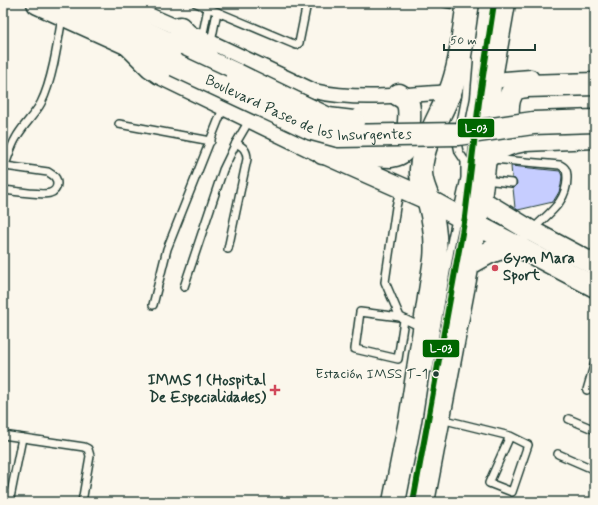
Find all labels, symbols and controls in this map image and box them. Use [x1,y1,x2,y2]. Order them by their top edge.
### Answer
scale bar [444,26,535,52]
text: 50 m [450,33,477,49]
street label: Boulevard Paseo de los Insurgentes [202,70,412,146]
line badge: L-03 [457,118,495,138]
text: L-03 [465,122,488,136]
place label: Gym Mara Sport [503,249,575,286]
marker: Gym Mara Sport [490,263,500,273]
line badge: L-03 [422,339,460,358]
text: L-03 [430,342,453,356]
place label: Estación IMSS T-1 [315,365,428,383]
marker: Estación IMSS T-1 [431,369,441,379]
place label: IMMS 1 (Hospital De Especialidades) [148,371,267,408]
marker: IMMS 1 (Hospital De Especialidades) [269,384,281,396]

